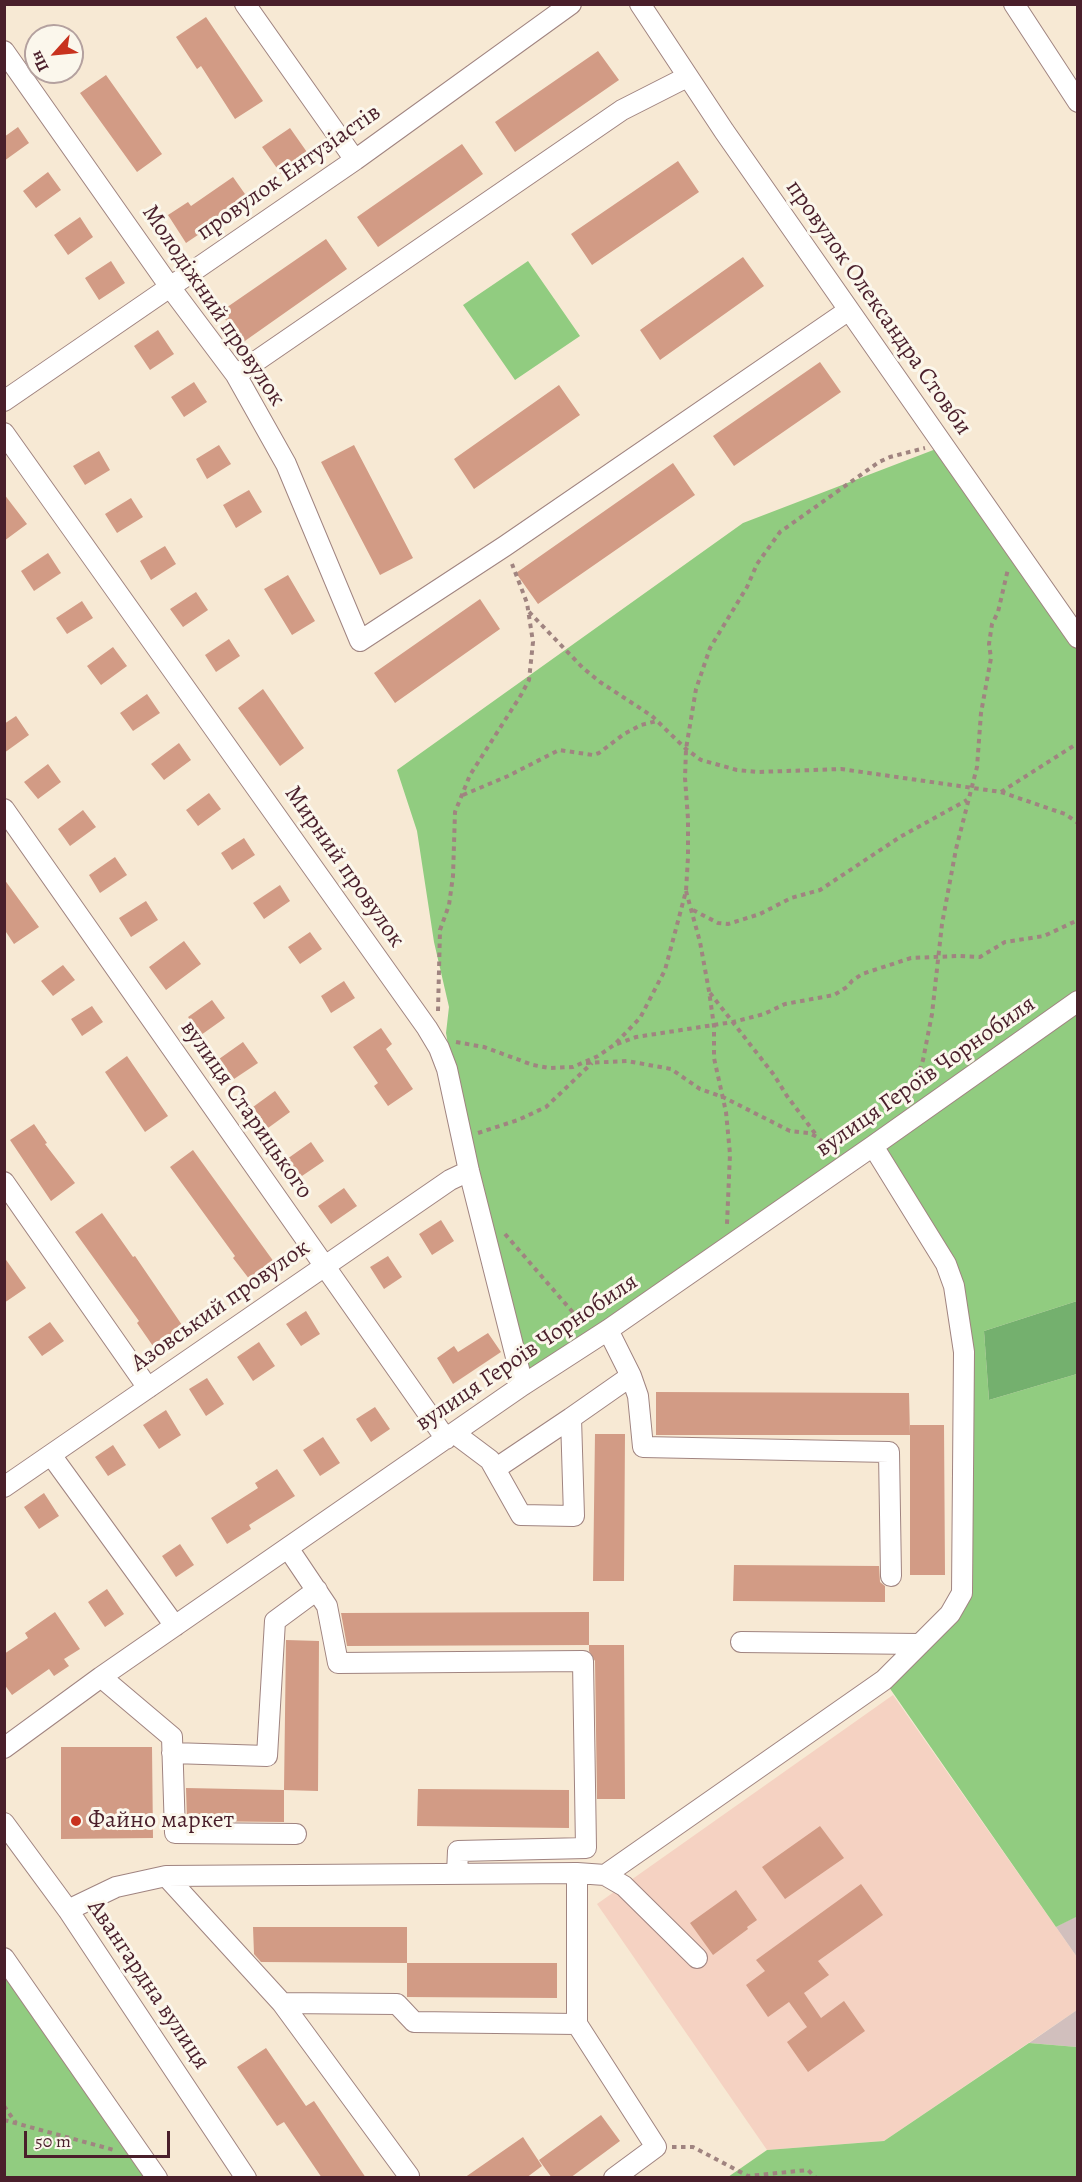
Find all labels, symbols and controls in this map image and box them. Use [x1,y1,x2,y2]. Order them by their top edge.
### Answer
north arrow [24,24,84,84]
text: Пн [25,47,54,76]
street label: провулок Ентузіастів [191,99,387,247]
street label: провулок Олександра Стовби [779,175,977,441]
street label: Молодіжний провулок [135,200,291,412]
street label: Мирний провулок [277,781,411,953]
street label: вулиця Героїв Чорнобиля [811,990,1041,1164]
street label: вулиця Старицького [174,1015,318,1205]
street label: Азовський провулок [126,1234,316,1378]
street label: вулиця Героїв Чорнобиля [410,1268,644,1438]
place label: Файно маркет [88,1807,234,1835]
marker: Файно маркет [69,1814,83,1828]
street label: Авангардна вулиця [81,1895,215,2075]
scale bar [27,2119,172,2157]
text: 50 m [35,2129,71,2153]

